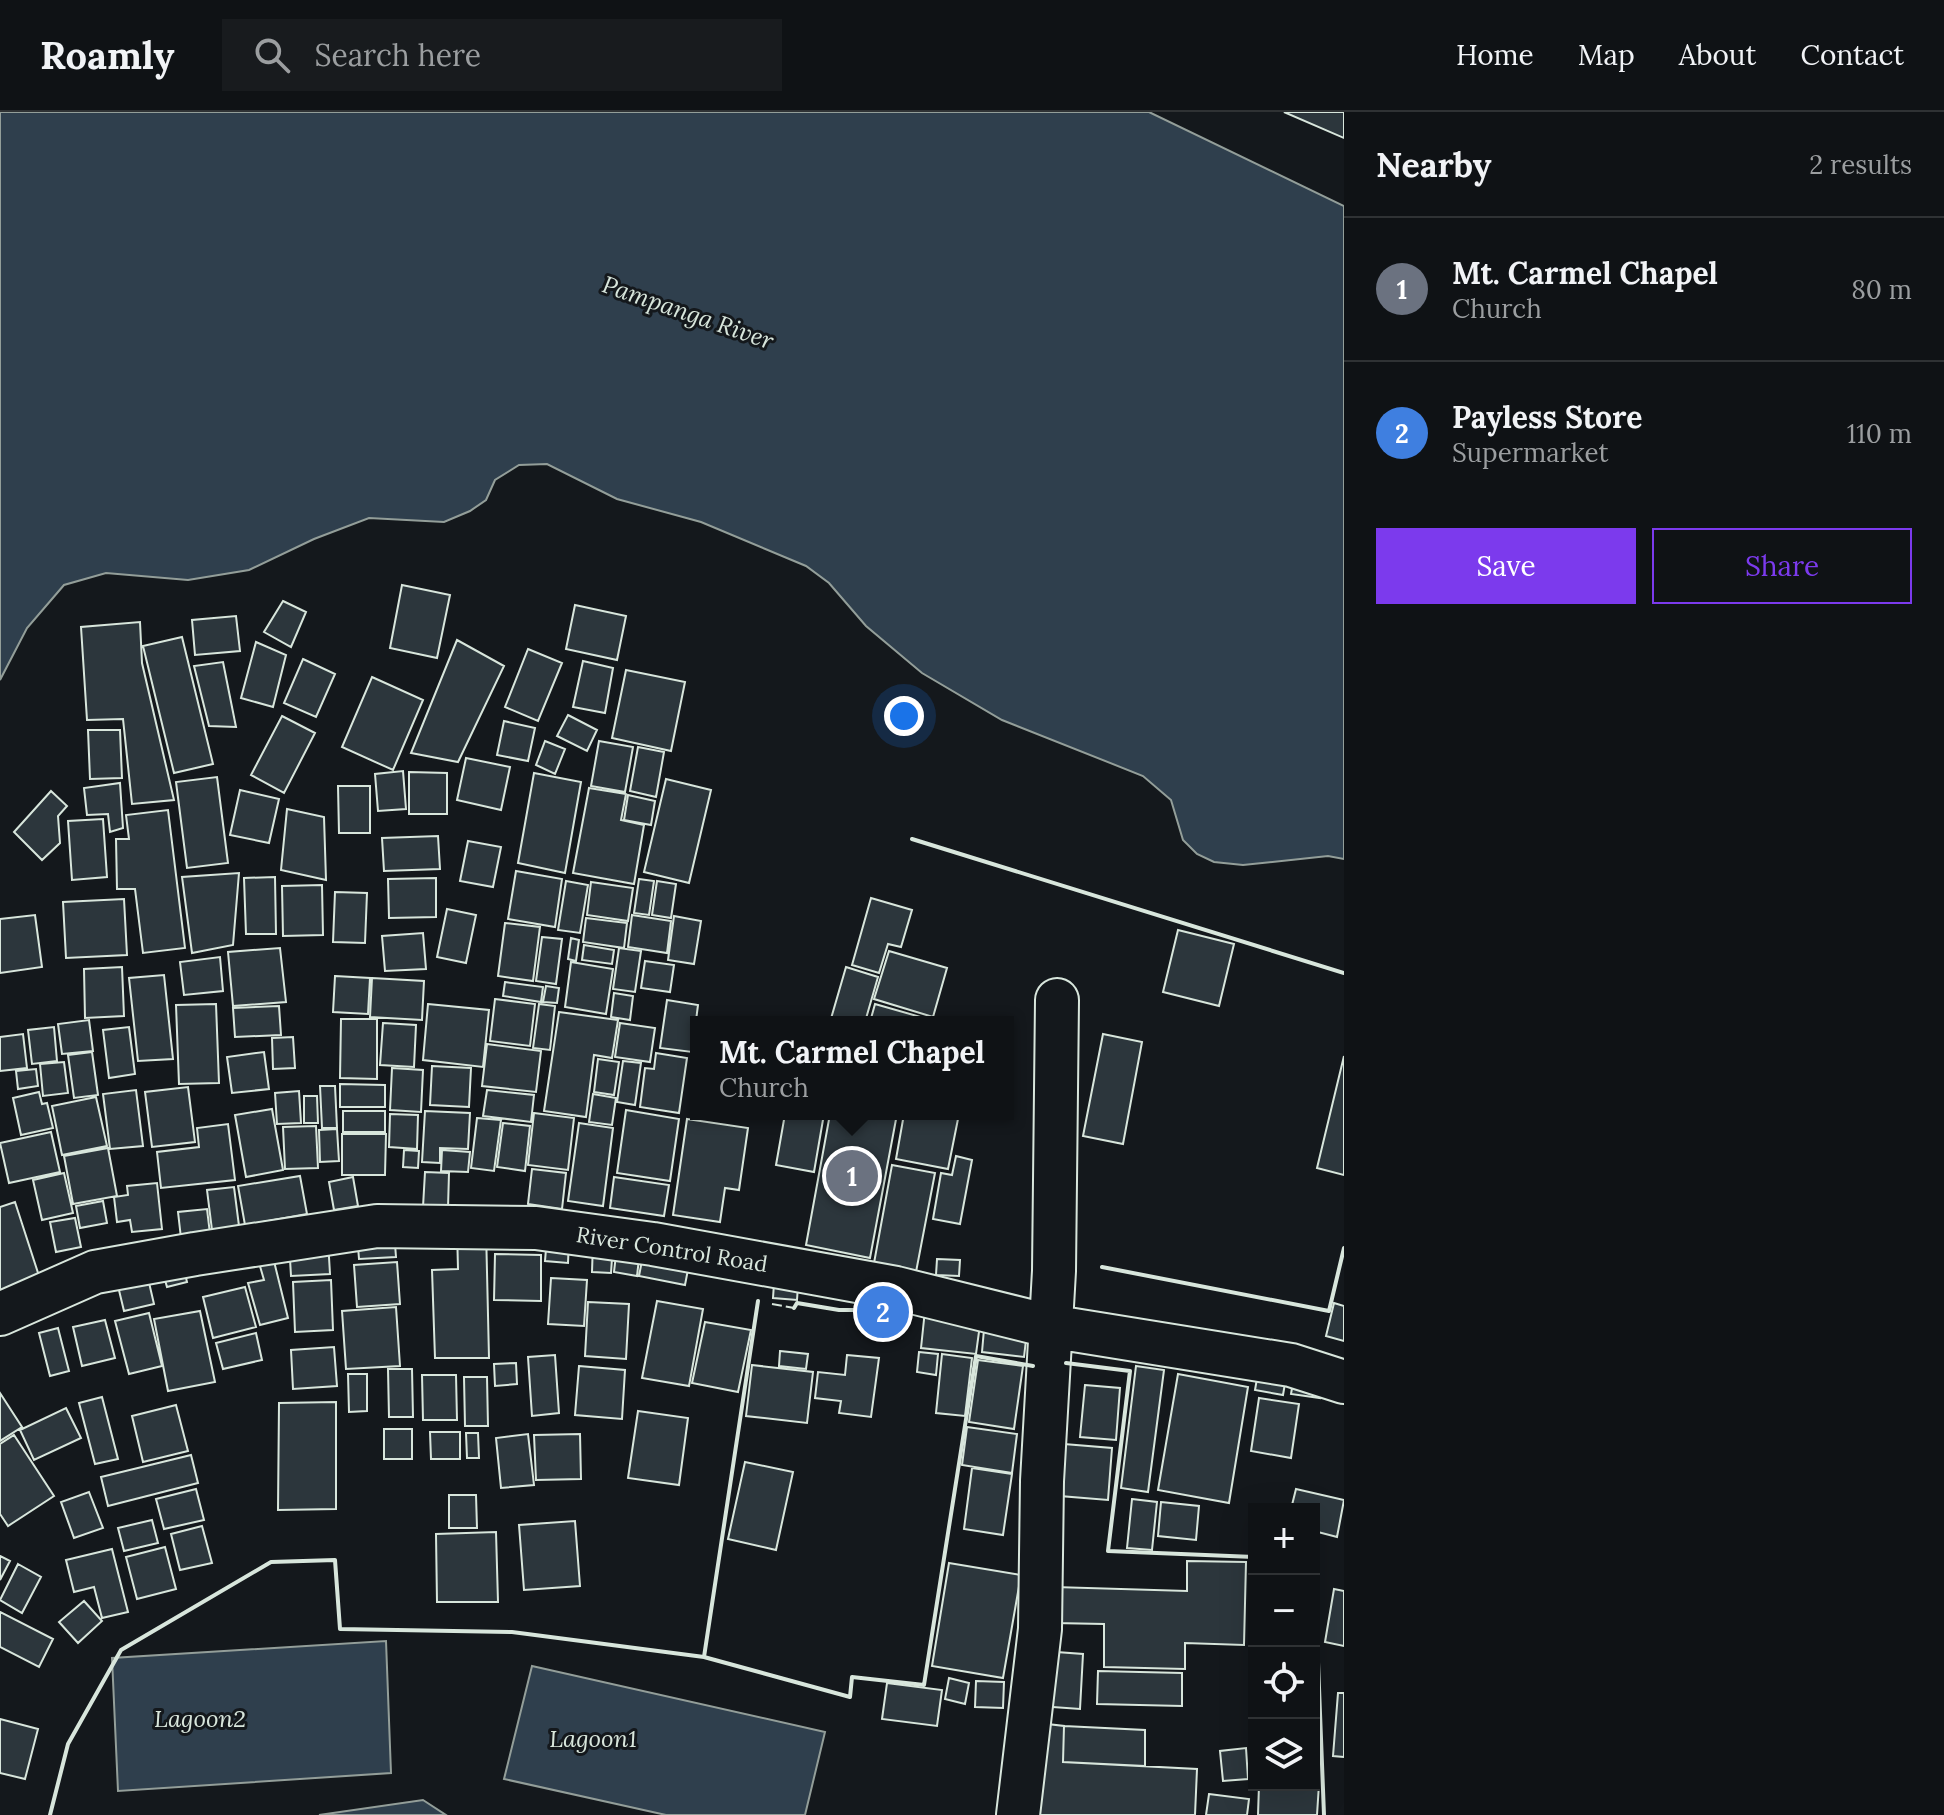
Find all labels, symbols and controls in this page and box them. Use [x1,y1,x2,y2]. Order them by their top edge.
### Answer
search box [222,19,782,91]
text: Roamly [40,31,174,79]
icon: search [250,33,294,77]
text: Search here [314,36,481,74]
text: Home [1456,37,1534,73]
text: Map [1578,37,1635,73]
text: About [1679,37,1756,73]
text: Contact [1800,37,1904,73]
text: Nearby [1376,143,1492,186]
text: 2 results [1809,148,1912,181]
text: Mt. Carmel Chapel [1452,254,1718,292]
water label: Pampanga River [598,269,778,356]
text: 1 [1397,273,1407,306]
text: 80 m [1851,273,1912,306]
text: Church [1452,292,1542,325]
text: Payless Store [1452,398,1642,436]
text: 2 [1395,417,1409,450]
text: 110 m [1847,417,1912,450]
text: Supermarket [1452,436,1609,469]
button: Save [1376,528,1636,604]
button: Share [1652,528,1912,604]
your location [884,696,924,736]
popup [690,1016,1014,1120]
text: Mt. Carmel Chapel [719,1033,985,1071]
text: Church [719,1071,809,1104]
pin: 1 [826,1146,878,1206]
street label: River Control Road [574,1220,770,1278]
pin: 2 [857,1282,909,1342]
map controls [1248,1503,1320,1791]
button: + [1248,1503,1320,1575]
button: − [1248,1575,1320,1647]
button: locate [1248,1647,1320,1719]
water label: Lagoon2 [154,1703,246,1734]
button: layers [1248,1719,1320,1791]
water label: Lagoon1 [549,1723,637,1754]

